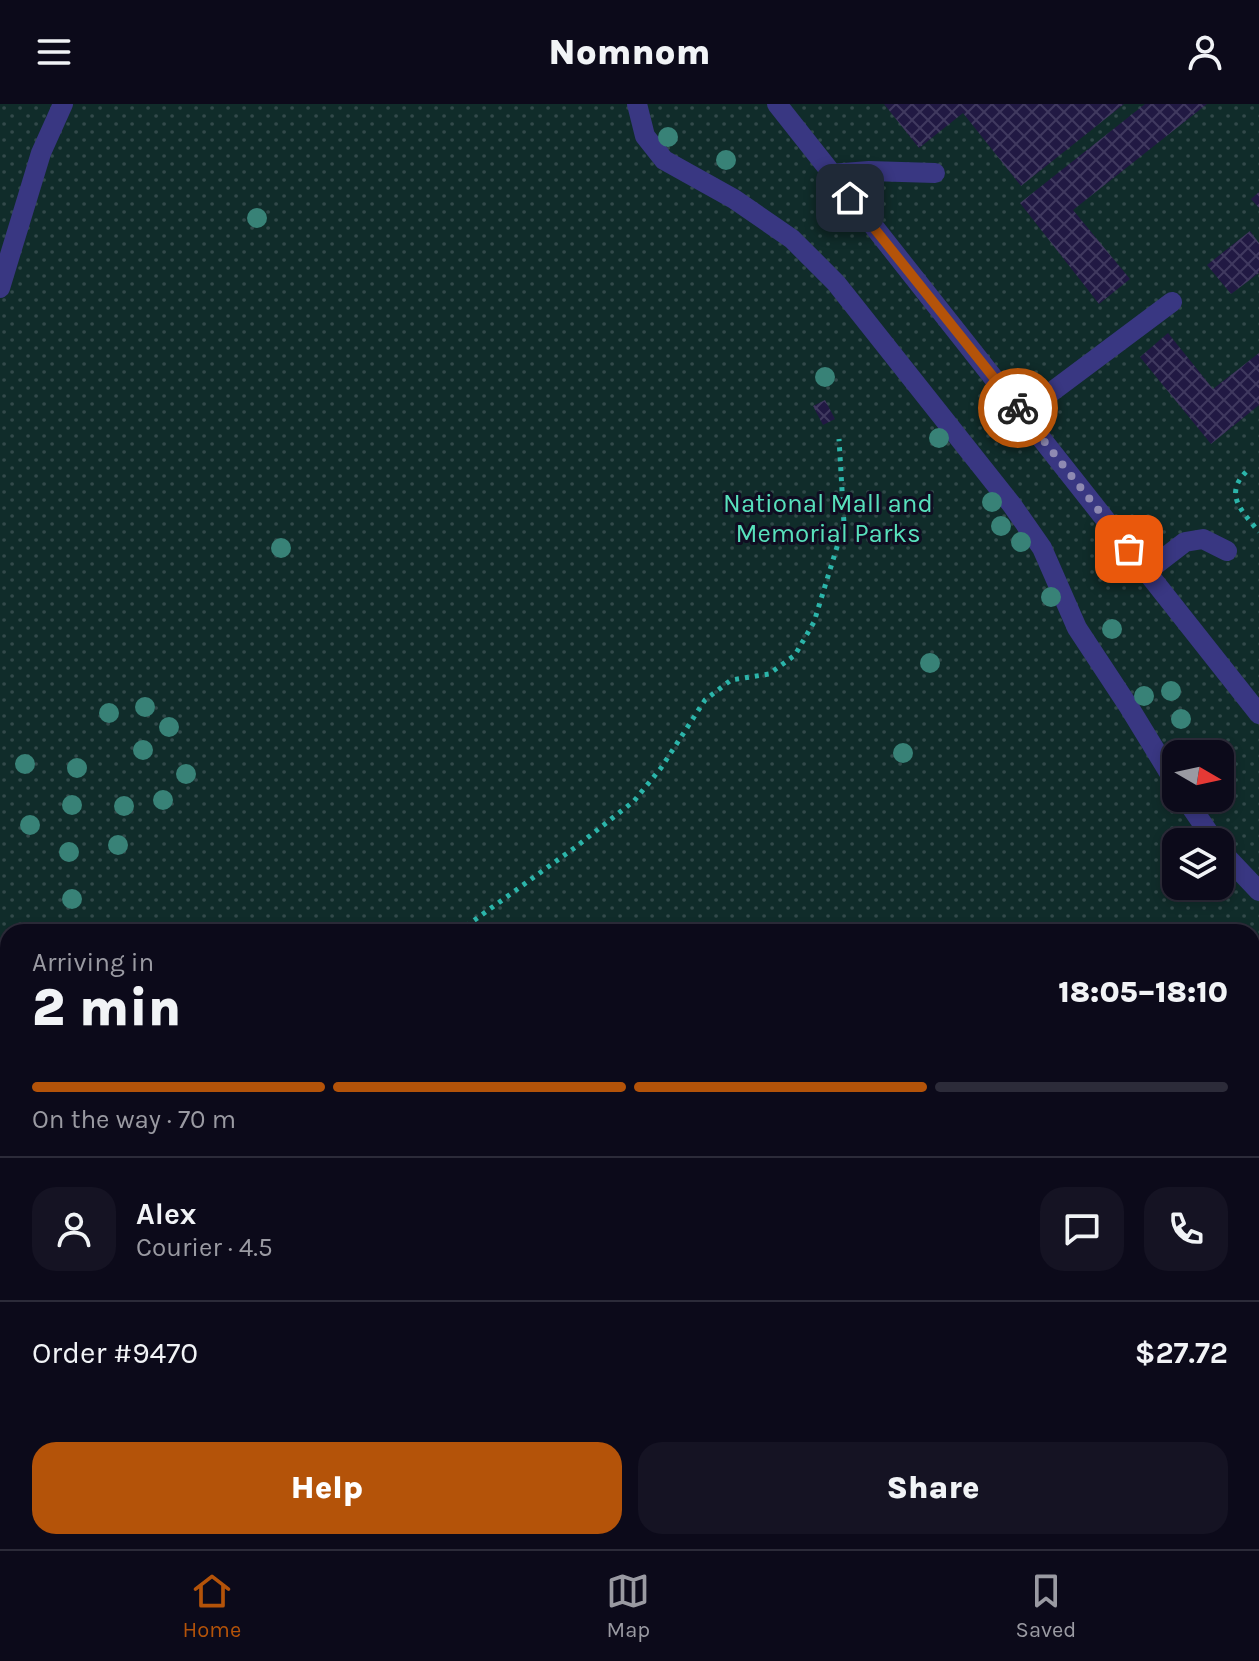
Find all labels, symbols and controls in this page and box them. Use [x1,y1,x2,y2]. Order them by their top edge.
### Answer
icon: menu [32,30,76,74]
icon: person [1183,30,1227,74]
text: Nomnom [549,31,710,73]
pin [816,164,884,232]
icon: home [828,176,872,220]
courier [978,368,1058,448]
icon: bike [996,386,1040,430]
park label: National Mall and Memorial Parks [723,488,933,549]
pin [1095,515,1163,583]
icon: bag [1107,527,1151,571]
north arrow [1162,740,1234,812]
map controls [1162,740,1234,900]
button: layers [1162,828,1234,900]
text: Arriving in [32,947,154,978]
text: 18:05–18:10 [1058,974,1228,1010]
text: 2 min [32,977,181,1038]
text: On the way · 70 m [32,1104,236,1135]
button: person [32,1187,116,1271]
button: chat [1040,1187,1124,1271]
button: phone [1144,1187,1228,1271]
text: Alex [136,1196,196,1232]
text: Courier · 4.5 [136,1232,273,1263]
text: Order #9470 [32,1335,198,1371]
text: $27.72 [1135,1335,1228,1371]
button: Help [32,1442,622,1534]
button: Share [638,1442,1228,1534]
tab: Home [183,1569,241,1643]
tab: Map [606,1569,650,1643]
tab: Saved [1016,1569,1076,1643]

